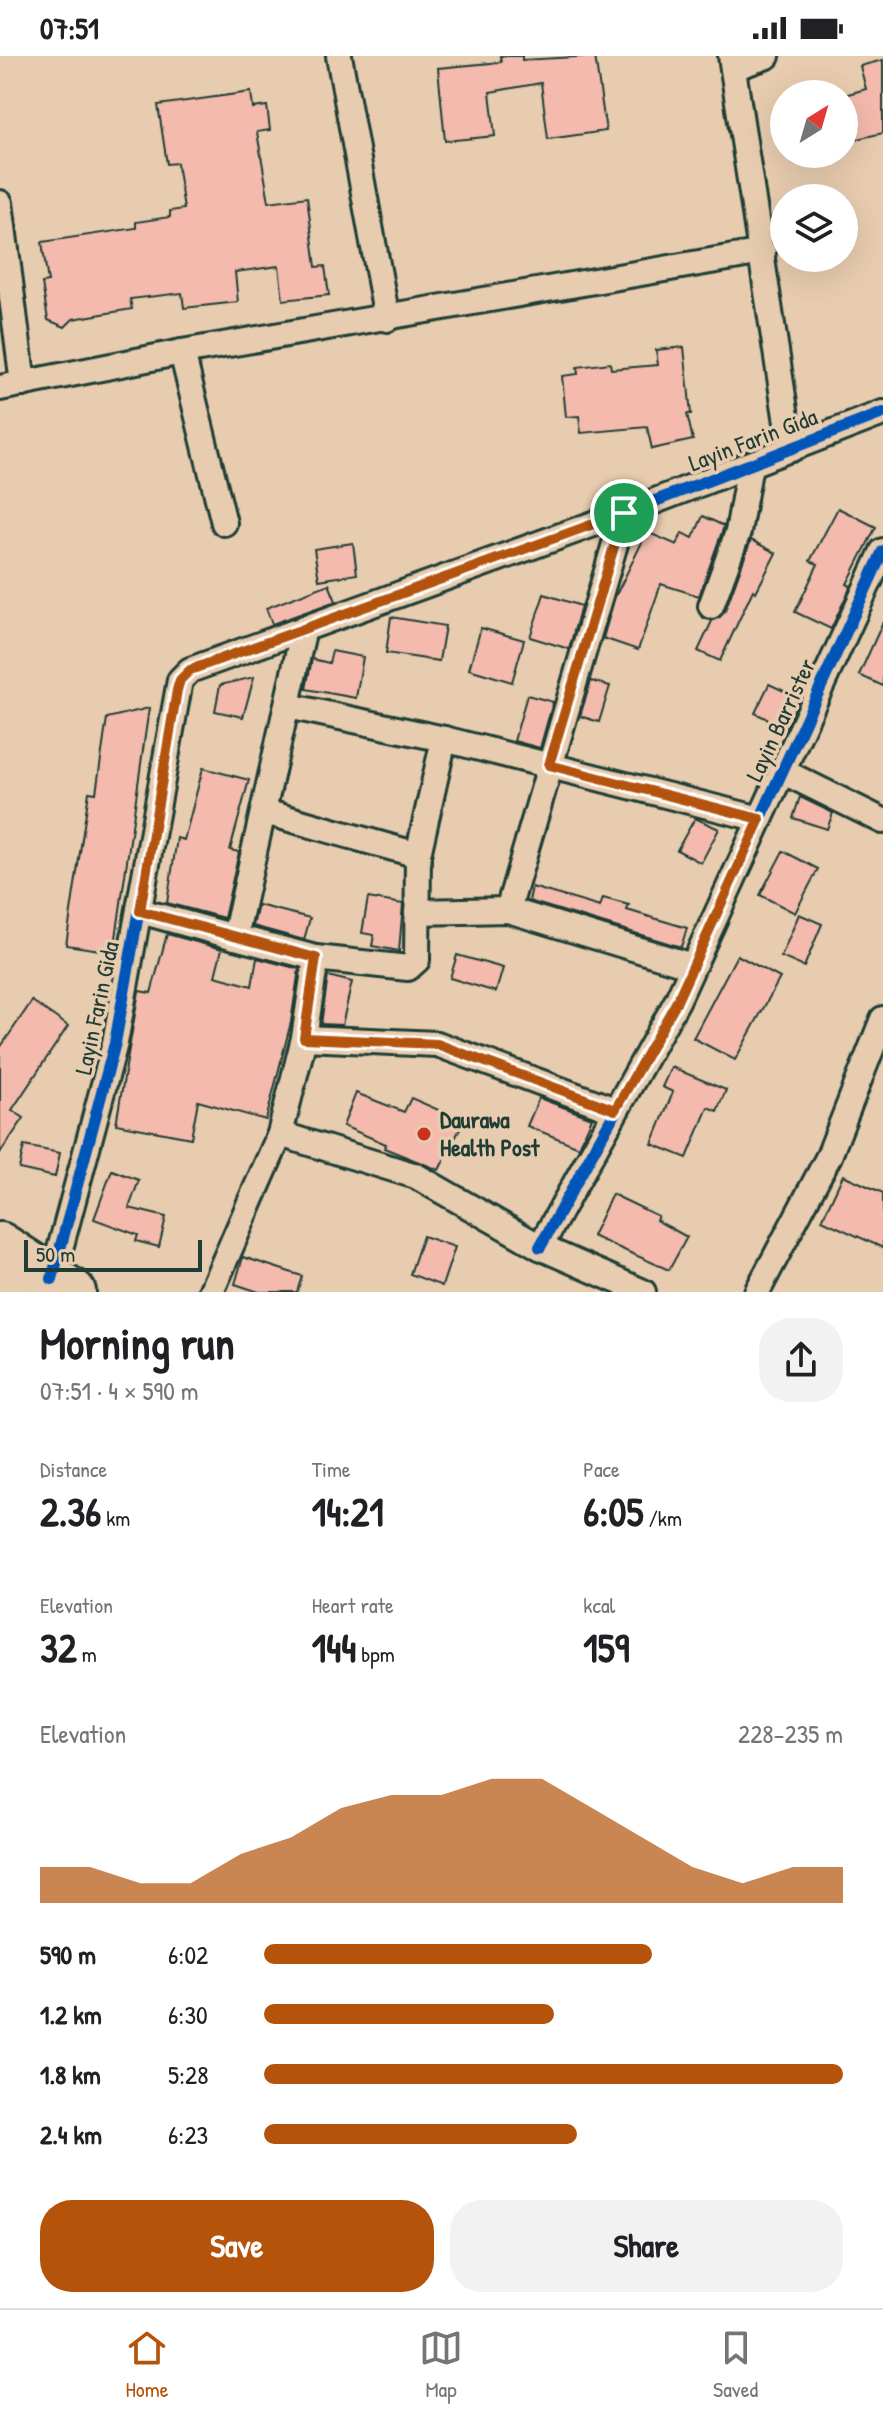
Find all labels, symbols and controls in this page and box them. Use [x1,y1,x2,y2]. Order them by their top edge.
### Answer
text: 07:51 [40,8,99,48]
north arrow [770,80,858,168]
map controls [770,80,858,272]
button: layers [770,184,858,272]
street label: Layin Farin Gida [684,400,822,478]
pin [590,479,658,547]
icon: arrive [602,491,646,535]
street label: Layin Barrister [738,653,822,786]
street label: Layin Farin Gida [66,938,126,1077]
place label: Daurawa Health Post [440,1103,540,1163]
marker: Daurawa Health Post [415,1125,433,1143]
scale bar [24,1236,202,1272]
text: 50 m [36,1239,75,1269]
text: Morning run [40,1313,235,1373]
button: share [759,1318,843,1402]
text: 07:51 · 4 × 590 m [40,1373,198,1408]
text: Distance [40,1454,107,1484]
text: Time [312,1454,351,1484]
text: Pace [583,1454,620,1484]
text: 2.36 [40,1484,101,1538]
text: 14:21 [312,1484,384,1538]
text: 6:05 [583,1484,643,1538]
text: km [101,1503,130,1533]
text: /km [643,1503,682,1533]
text: Elevation [40,1590,113,1620]
text: Heart rate [312,1590,394,1620]
text: kcal [583,1590,615,1620]
text: 32 [40,1620,77,1674]
text: 144 [312,1620,356,1674]
text: 159 [583,1620,629,1674]
text: m [77,1639,97,1669]
text: bpm [356,1639,395,1669]
text: Elevation [40,1716,126,1751]
text: 228–235 m [738,1716,843,1751]
text: 590 m [40,1937,96,1972]
text: 6:02 [168,1937,208,1972]
text: 1.2 km [40,1997,102,2032]
text: 6:30 [168,1997,208,2032]
text: 1.8 km [40,2057,101,2092]
text: 5:28 [168,2057,208,2092]
text: 2.4 km [40,2117,102,2152]
text: 6:23 [168,2117,208,2152]
button: Save [40,2200,434,2292]
button: Share [450,2200,843,2292]
tab: Home [125,2326,169,2404]
tab: Map [419,2326,463,2404]
tab: Saved [713,2326,758,2404]

